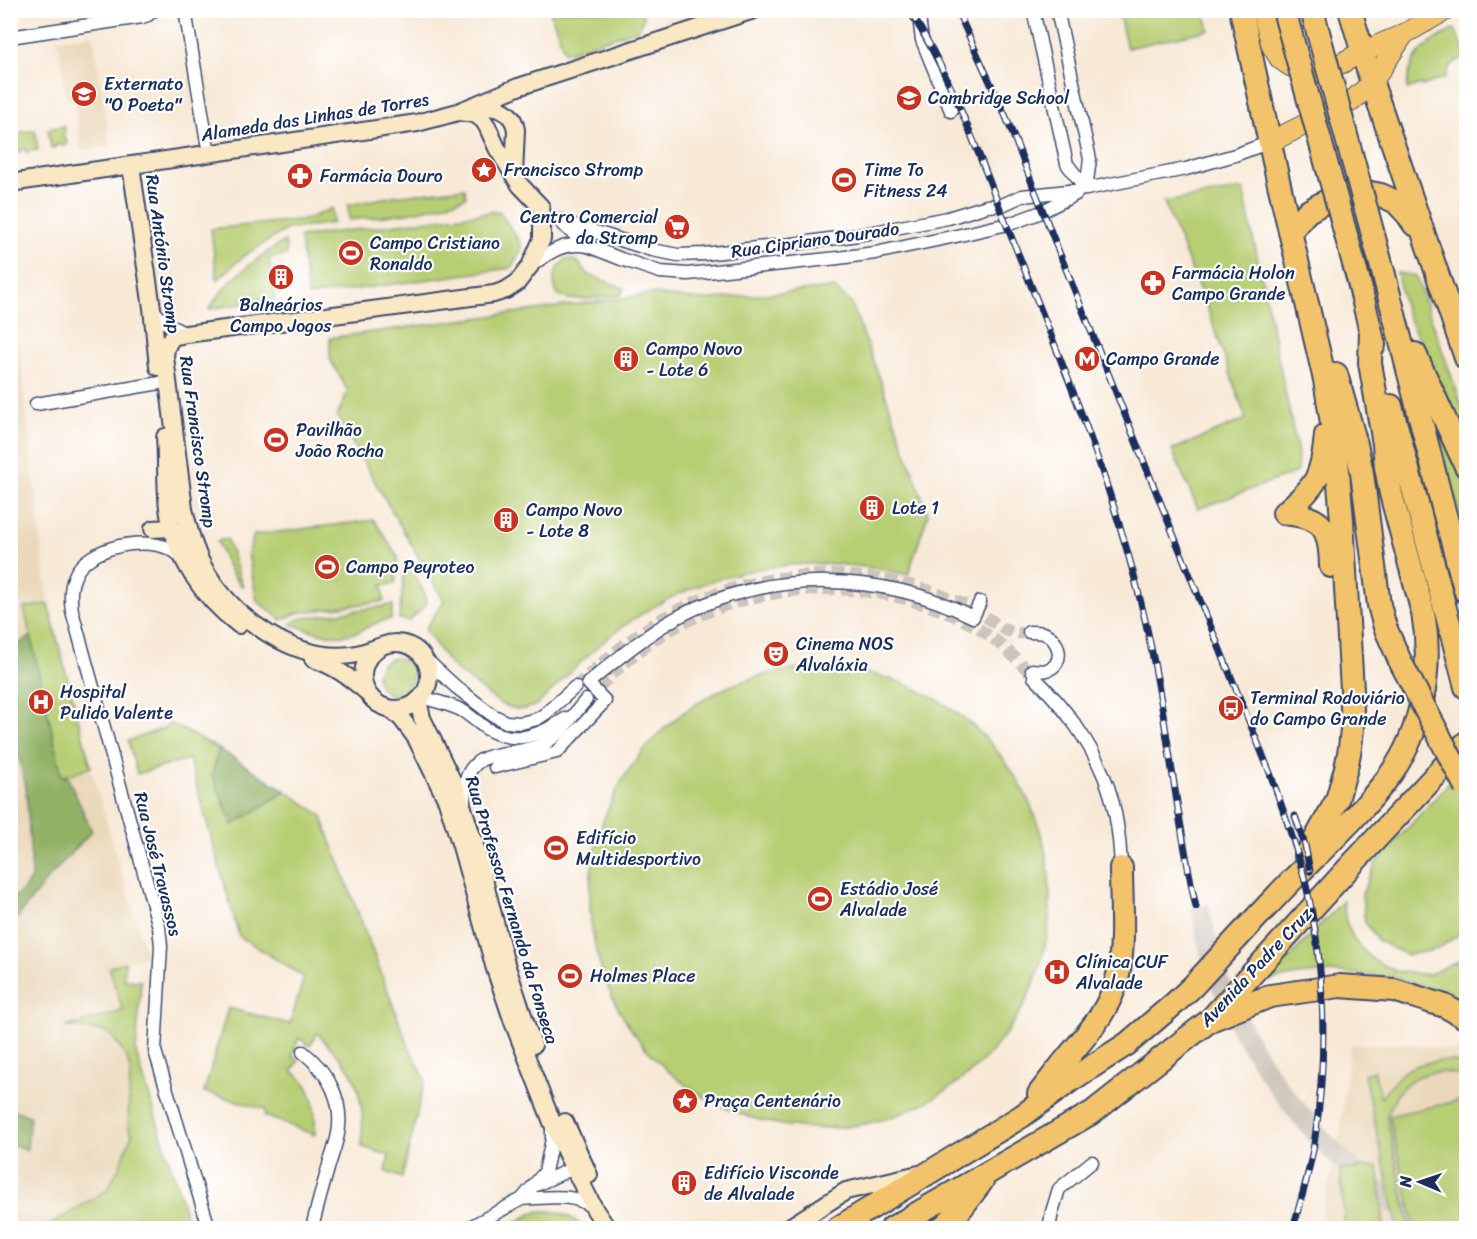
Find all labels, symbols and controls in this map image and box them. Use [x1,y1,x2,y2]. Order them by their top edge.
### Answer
place label: Externato "O Poeta" [104,68,183,121]
school or university icon: Externato "O Poeta" [69,79,99,109]
place label: Cambridge School [928,82,1070,114]
street label: Alameda das Linhas de Torres [198,83,432,151]
school or university icon: Cambridge School [894,83,924,113]
place label: Francisco Stromp [504,154,644,186]
place label: Time To Fitness 24 [864,154,948,207]
place icon: Francisco Stromp [469,155,499,185]
place label: Farmácia Douro [320,160,443,192]
pharmacy icon: Farmácia Douro [285,161,315,191]
sports icon: Time To Fitness 24 [829,165,859,195]
street label: Rua António Stromp [136,172,190,336]
place label: Centro Comercial da Stromp [520,201,659,254]
supermarket icon: Centro Comercial da Stromp [662,212,692,242]
street label: Rua Cipriano Dourado [729,212,901,268]
place label: Campo Cristiano Ronaldo [370,227,500,280]
sports icon: Campo Cristiano Ronaldo [336,238,366,268]
place label: Farmácia Holon Campo Grande [1172,257,1295,310]
building icon: Balneários Campo Jogos [266,262,296,292]
pharmacy icon: Farmácia Holon Campo Grande [1138,268,1168,298]
place label: Balneários Campo Jogos [230,289,332,342]
place label: Campo Novo - Lote 6 [646,333,743,386]
place label: Campo Grande [1106,343,1220,375]
building icon: Campo Novo - Lote 6 [611,344,641,374]
metro station icon: Campo Grande [1072,344,1102,374]
street label: Rua Francisco Stromp [170,354,226,531]
place label: Pavilhão João Rocha [295,414,384,467]
sports icon: Pavilhão João Rocha [261,425,291,455]
place label: Lote 1 [892,492,939,524]
building icon: Lote 1 [857,493,887,523]
place label: Campo Novo - Lote 8 [526,494,623,547]
building icon: Campo Novo - Lote 8 [491,505,521,535]
place label: Campo Peyroteo [346,551,475,583]
sports icon: Campo Peyroteo [312,552,342,582]
place label: Cinema NOS Alvaláxia [795,628,894,681]
theatre icon: Cinema NOS Alvaláxia [761,639,791,669]
place label: Hospital Pulido Valente [60,676,173,729]
place label: Terminal Rodoviário do Campo Grande [1250,682,1405,735]
hospital icon: Hospital Pulido Valente [26,687,56,717]
bus stop icon: Terminal Rodoviário do Campo Grande [1216,693,1246,723]
street label: Rua Professor Fernando da Fonseca [456,772,568,1048]
street label: Rua José Travassos [125,788,192,940]
place label: Edifício Multidesportivo [576,822,701,875]
sports icon: Edifício Multidesportivo [541,833,571,863]
place label: Estádio José Alvalade [839,873,938,926]
sports icon: Estádio José Alvalade [805,884,835,914]
street label: Avenida Padre Cruz [1191,899,1321,1035]
place label: Clínica CUF Alvalade [1075,946,1169,999]
hospital icon: Clínica CUF Alvalade [1042,957,1072,987]
place label: Holmes Place [590,960,695,992]
sports icon: Holmes Place [555,961,585,991]
place label: Praça Centenário [704,1085,841,1117]
place icon: Praça Centenário [670,1086,700,1116]
north arrow [1390,1152,1450,1212]
place label: Edifício Visconde de Alvalade [704,1157,839,1210]
building icon: Edifício Visconde de Alvalade [669,1168,699,1198]
text: N [1391,1175,1420,1189]

